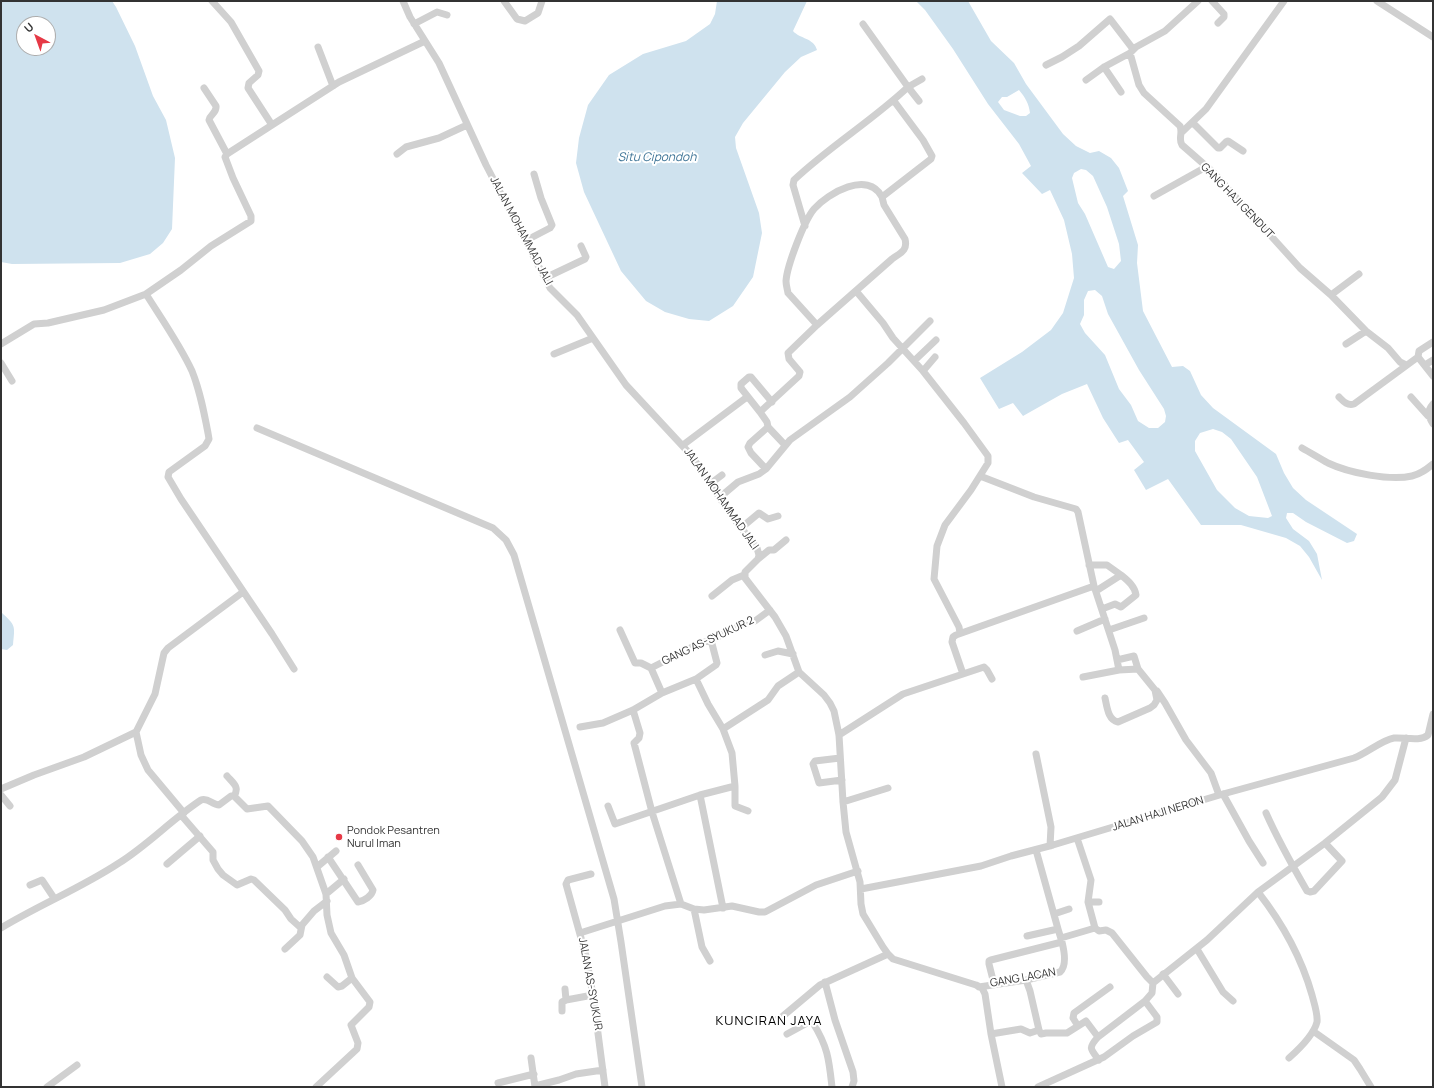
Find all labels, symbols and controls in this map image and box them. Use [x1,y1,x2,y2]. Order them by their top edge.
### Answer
north arrow [16,16,56,56]
text: U [21,19,36,36]
water label: Situ Cipondoh [618,151,696,165]
street label: GANG HAJI GENDUT [1198,161,1276,241]
street label: JALAN MOHAMMAD JALI [487,175,555,287]
street label: JALAN MOHAMMAD JALI [681,446,761,552]
street label: GANG AS-SYUKUR 2 [660,614,756,668]
street label: JALAN HAJI NERON [1111,794,1205,834]
place label: Pondok Pesantren Nurul Iman [347,824,440,850]
marker: Pondok Pesantren Nurul Iman [334,832,344,842]
street label: JALAN AS-SYUKUR [575,937,605,1031]
street label: GANG LACAN [989,966,1057,990]
district label: KUNCIRAN JAYA [716,1013,822,1029]

